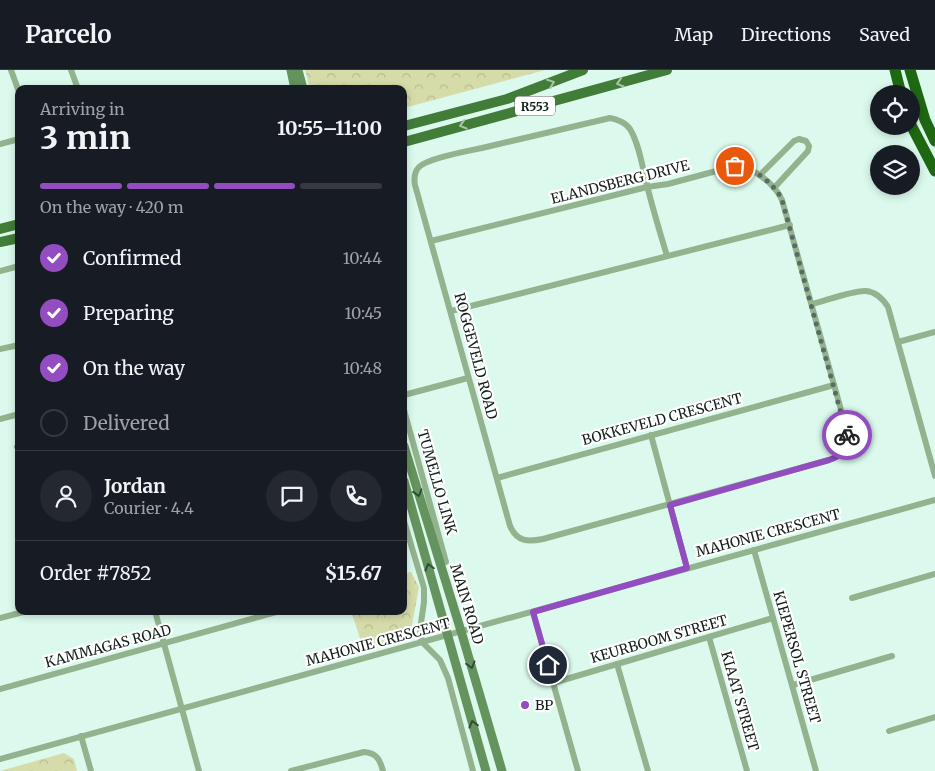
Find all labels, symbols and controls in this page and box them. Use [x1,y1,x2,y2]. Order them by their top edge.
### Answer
text: Parcelo [25,19,112,50]
text: Map [675,23,713,46]
text: Directions [741,23,831,46]
text: Saved [859,23,910,46]
one-way arrow [616,77,625,87]
one-way arrow [546,79,555,89]
map controls [870,85,920,195]
button: locate [870,85,920,135]
road number: R553 [515,97,555,116]
text: Arriving in [40,99,125,119]
text: 10:55–11:00 [277,116,382,140]
text: 3 min [40,118,131,158]
one-way arrow [460,120,468,130]
pin [714,145,756,187]
button: layers [870,145,920,195]
icon: bag [721,152,749,180]
street label: ELANDSBERG DRIVE [549,156,691,208]
text: On the way · 420 m [40,197,184,217]
icon: check [40,244,68,272]
text: Confirmed [83,246,181,270]
text: 10:44 [343,248,382,268]
street label: ROGGEVELD ROAD [450,291,502,422]
icon: check [40,299,68,327]
text: Preparing [83,301,174,325]
text: 10:45 [345,303,382,323]
icon: check [40,354,68,382]
text: On the way [83,356,185,380]
text: 10:48 [343,358,382,378]
street label: BOKKEVELD CRESCENT [580,389,744,449]
courier [822,410,872,460]
text: Delivered [83,411,170,435]
icon: bike [833,421,861,449]
street label: TUMELLO LINK [413,427,461,538]
button: person [40,470,92,522]
button: chat [266,470,318,522]
button: phone [330,470,382,522]
text: Jordan [104,474,166,498]
one-way arrow [412,488,422,497]
text: Courier · 4.4 [104,498,194,518]
street label: MAHONIE CRESCENT [694,505,842,561]
text: Order #7852 [40,561,152,585]
text: $15.67 [325,561,382,585]
street label: MAIN ROAD [446,562,488,647]
one-way arrow [424,563,435,572]
street label: KIEPERSOL STREET [769,589,825,726]
street label: KEURBOOM STREET [588,611,730,667]
street label: MAHONIE CRESCENT [304,614,452,670]
street label: KAMMAGAS ROAD [43,620,174,672]
pin [527,644,569,686]
street label: KIAAT STREET [717,649,763,753]
icon: home [534,651,562,679]
one-way arrow [466,660,476,669]
place label: BP [535,696,553,714]
marker: BP [519,699,531,711]
one-way arrow [468,720,478,729]

